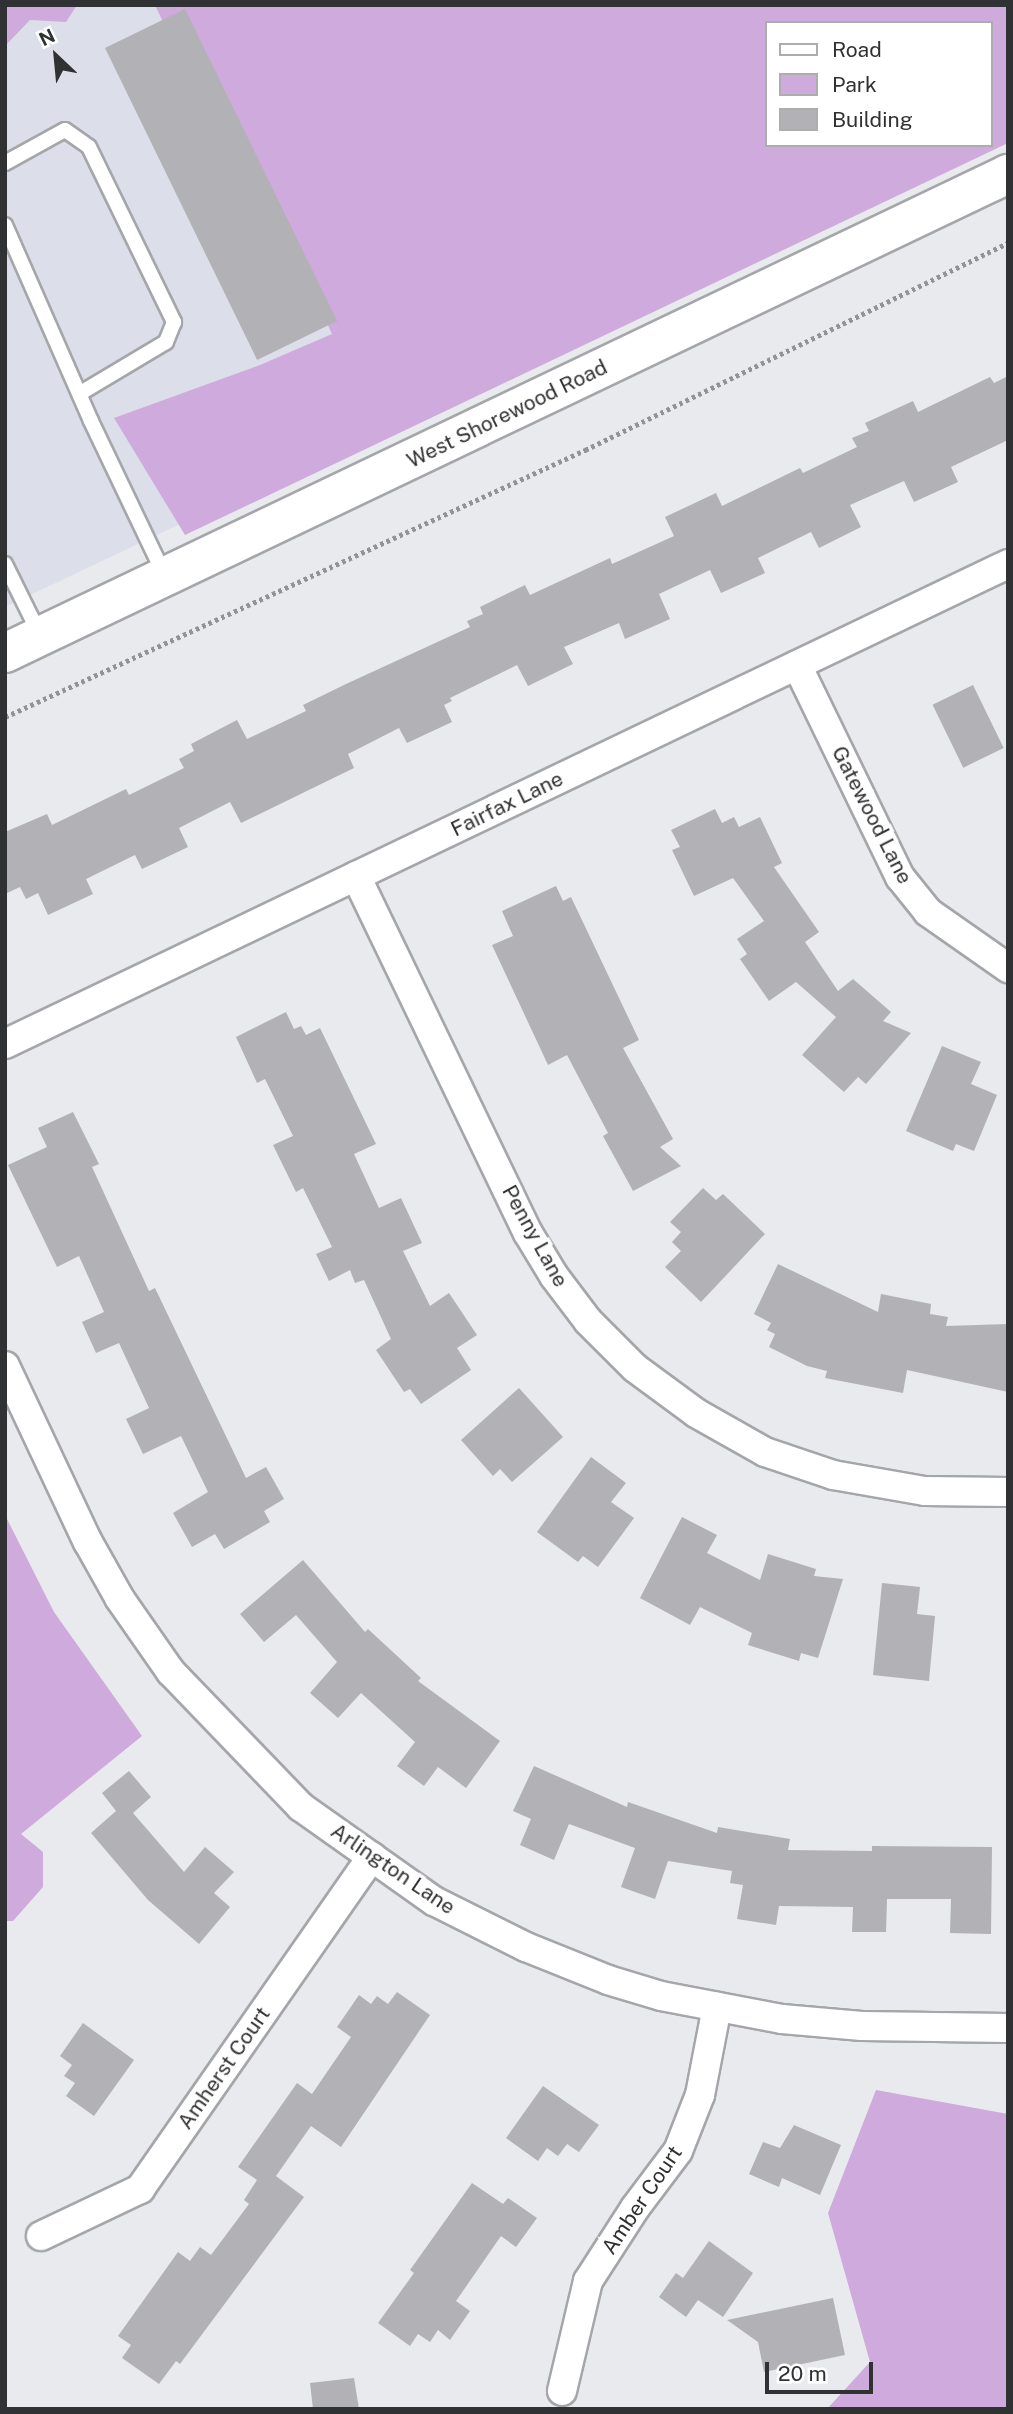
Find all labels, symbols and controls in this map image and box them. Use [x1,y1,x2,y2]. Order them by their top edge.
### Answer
north arrow [21,21,91,91]
legend [764,21,992,147]
text: N [35,24,58,50]
text: Road [832,37,882,62]
text: Park [832,72,877,97]
text: Building [832,107,913,132]
street label: West Shorewood Road [403,355,611,473]
street label: Gatewood Lane [826,742,918,888]
street label: Fairfax Lane [447,766,567,842]
street label: Penny Lane [497,1181,573,1291]
street label: Arlington Lane [326,1818,460,1920]
street label: Amherst Court [173,2002,275,2134]
street label: Amber Court [596,2141,688,2259]
scale bar [768,2348,876,2392]
text: 20 m [778,2361,827,2386]

